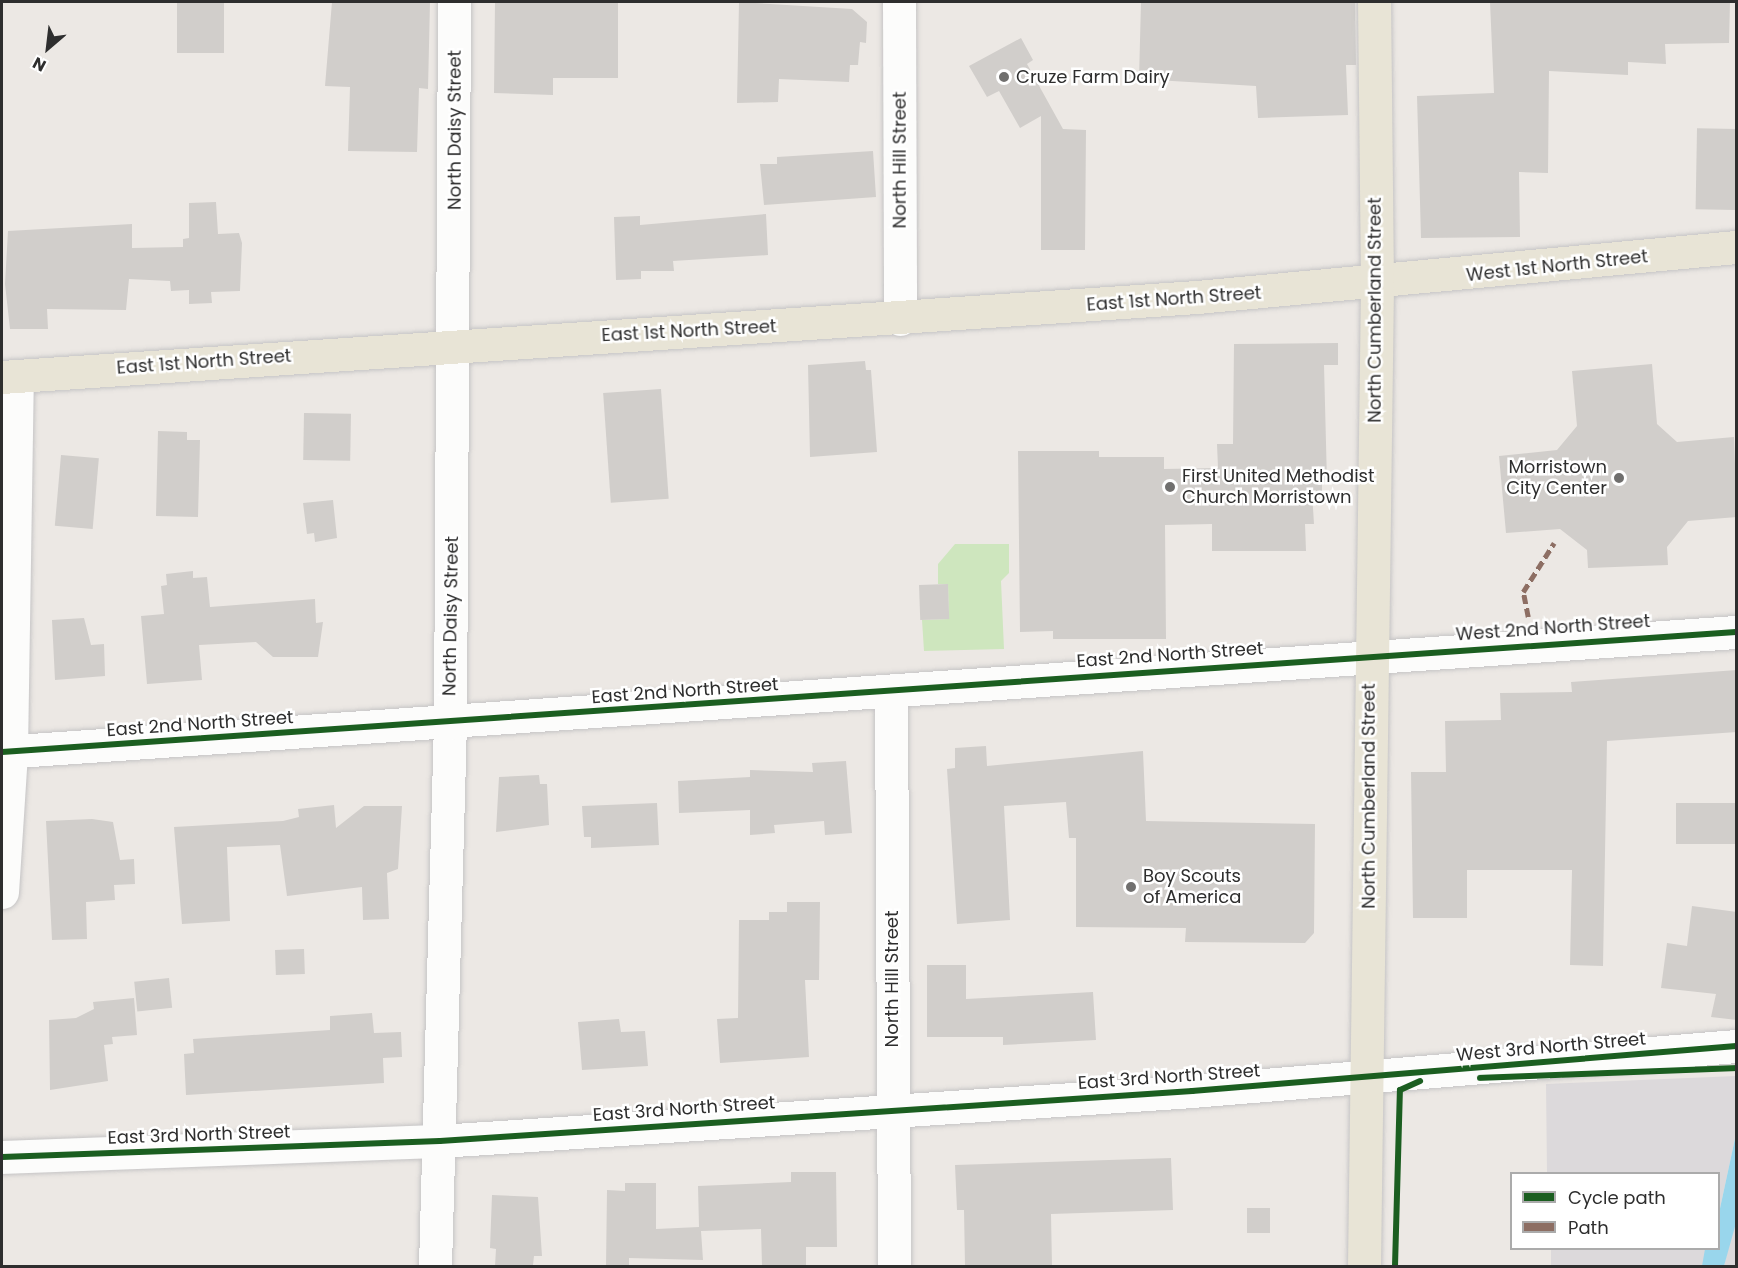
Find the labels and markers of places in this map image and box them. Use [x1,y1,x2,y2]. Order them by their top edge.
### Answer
place label: Cruze Farm Dairy [1016,66,1170,88]
marker: Cruze Farm Dairy [997,70,1011,84]
place label: Morristown City Center [1506,457,1607,500]
place label: First United Methodist Church Morristown [1182,466,1375,508]
marker: Morristown City Center [1612,471,1626,485]
marker: First United Methodist Church Morristown [1163,480,1177,494]
place label: Boy Scouts of America [1143,866,1241,908]
marker: Boy Scouts of America [1124,880,1138,894]

